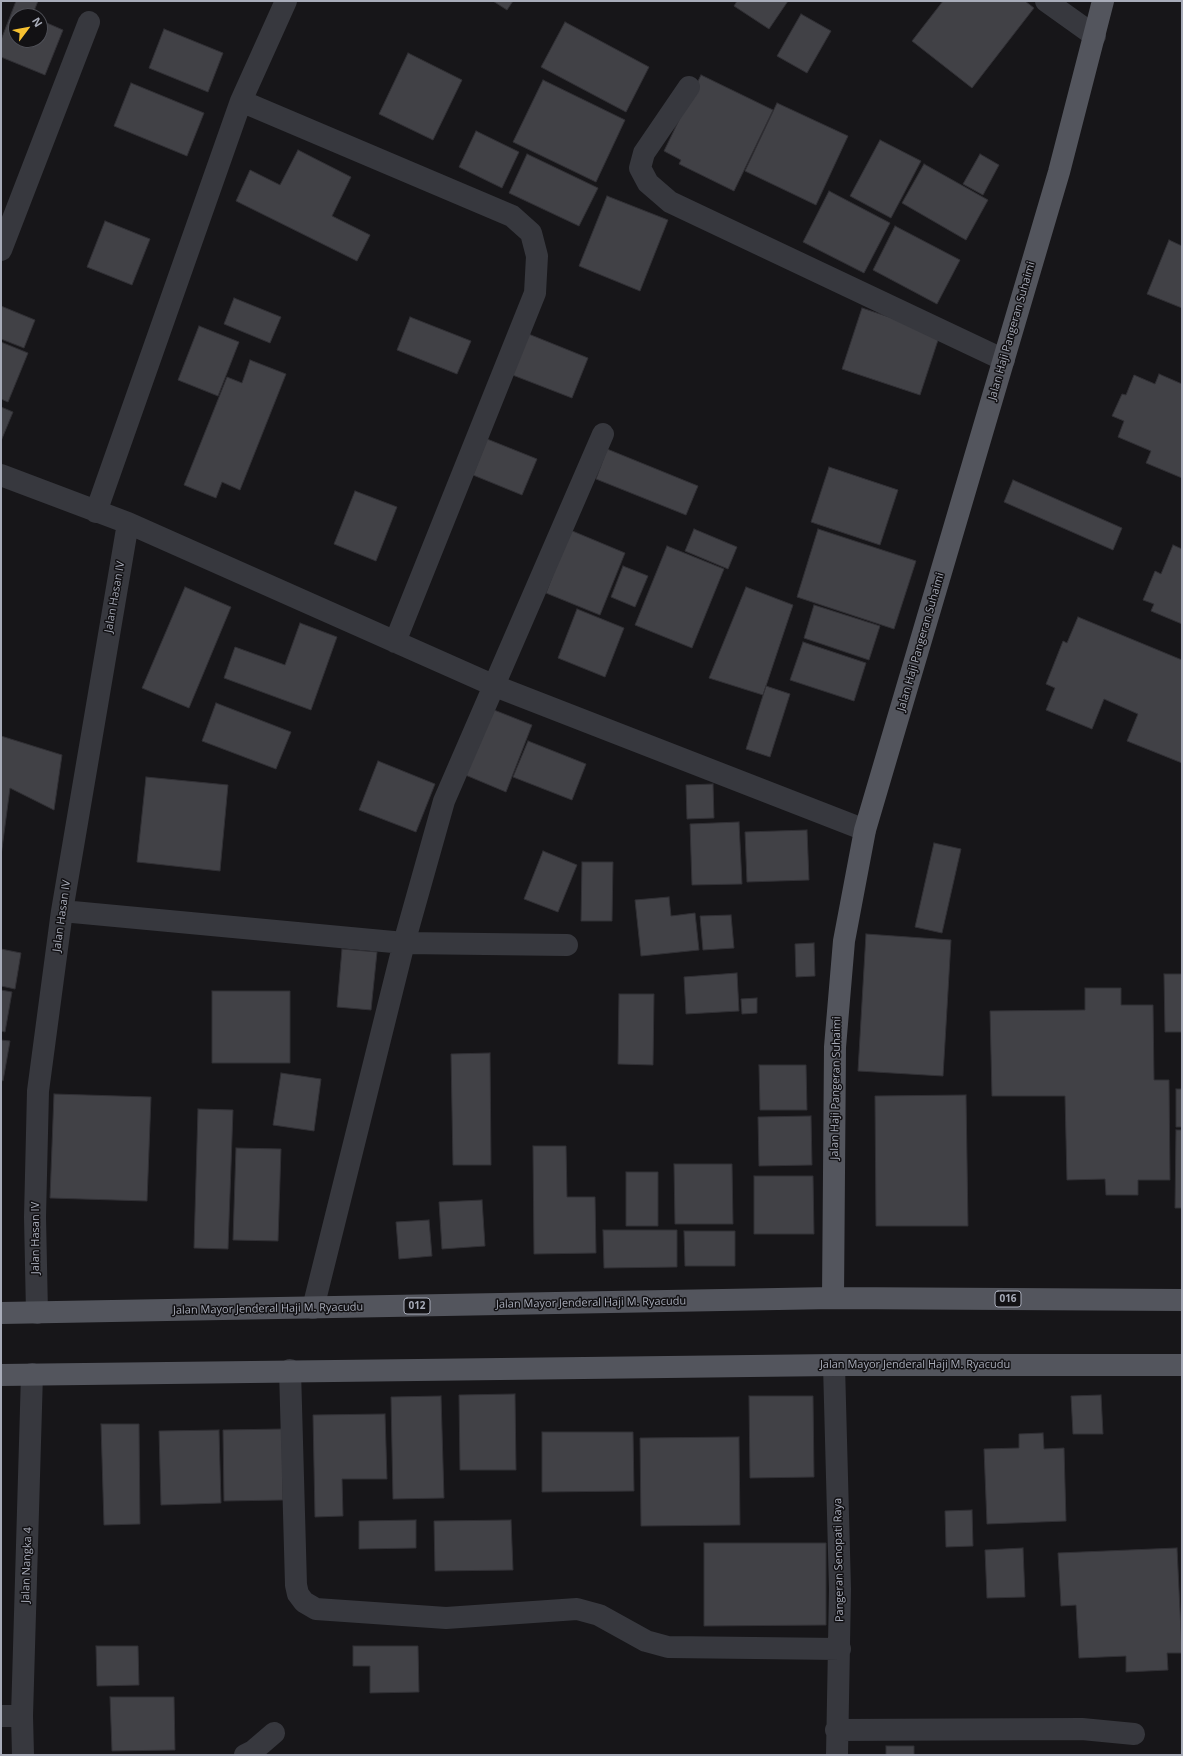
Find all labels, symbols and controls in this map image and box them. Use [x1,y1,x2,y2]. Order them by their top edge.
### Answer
north arrow [8,8,48,48]
text: N [29,14,46,30]
street label: Jalan Haji Pangeran Suhaimi [986,260,1038,402]
street label: Jalan Hasan IV [102,560,128,634]
street label: Jalan Haji Pangeran Suhaimi [895,571,947,713]
street label: Jalan Hasan IV [50,879,74,953]
street label: Jalan Haji Pangeran Suhaimi [828,1016,844,1160]
street label: Jalan Hasan IV [29,1202,43,1274]
road number: 016 [995,1291,1021,1307]
street label: Jalan Mayor Jenderal Haji M. Ryacudu [496,1295,686,1311]
road number: 012 [404,1298,430,1314]
street label: Jalan Mayor Jenderal Haji M. Ryacudu [173,1301,363,1317]
street label: Jalan Mayor Jenderal Haji M. Ryacudu [820,1358,1010,1372]
street label: Pangeran Senopati Raya [831,1498,847,1622]
street label: Jalan Nangka 4 [19,1527,35,1603]

